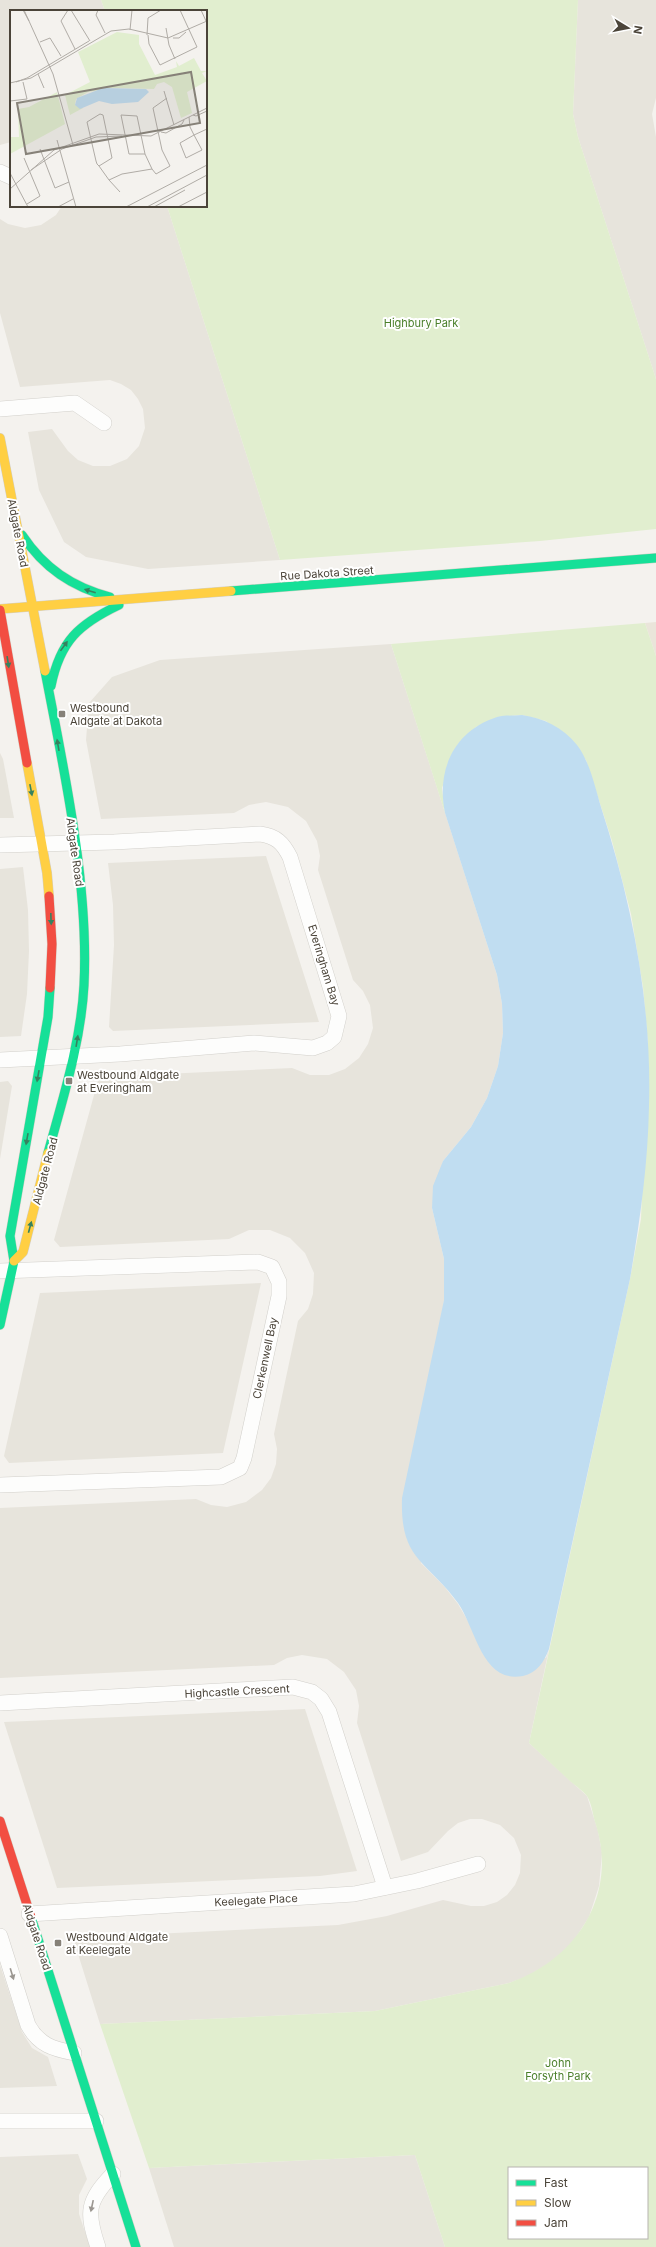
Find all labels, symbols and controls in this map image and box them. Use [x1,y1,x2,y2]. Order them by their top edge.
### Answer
north arrow [608,8,648,48]
inset map [10,10,207,207]
text: N [630,24,645,35]
park label: Highbury Park [384,316,458,330]
street label: Aldgate Road [5,498,31,568]
street label: Rue Dakota Street [280,563,375,583]
one-way arrow [84,588,96,594]
one-way arrow [60,641,68,651]
one-way arrow [5,656,11,668]
place label: Westbound Aldgate at Dakota [70,701,162,728]
marker: Westbound Aldgate at Dakota [57,709,67,719]
one-way arrow [55,739,61,751]
one-way arrow [28,784,34,797]
street label: Aldgate Road [63,817,87,887]
one-way arrow [48,913,54,926]
street label: Everingham Bay [305,923,343,1007]
one-way arrow [74,1035,80,1047]
place label: Westbound Aldgate at Everingham [77,1068,179,1095]
one-way arrow [35,1070,41,1082]
marker: Westbound Aldgate at Everingham [64,1076,74,1086]
one-way arrow [24,1133,30,1146]
street label: Aldgate Road [29,1136,61,1206]
one-way arrow [27,1221,33,1233]
street label: Clerkenwell Bay [250,1316,280,1400]
street label: Highcastle Crescent [184,1681,290,1701]
street label: Keelegate Place [214,1891,298,1909]
street label: Aldgate Road [20,1902,54,1972]
place label: Westbound Aldgate at Keelegate [66,1930,168,1957]
marker: Westbound Aldgate at Keelegate [53,1938,63,1948]
one-way arrow [9,1968,15,1980]
park label: John Forsyth Park [525,2056,591,2083]
legend [508,2167,648,2239]
text: Fast [544,2175,568,2190]
text: Slow [544,2195,572,2210]
one-way arrow [89,2200,95,2212]
text: Jam [544,2215,568,2230]

